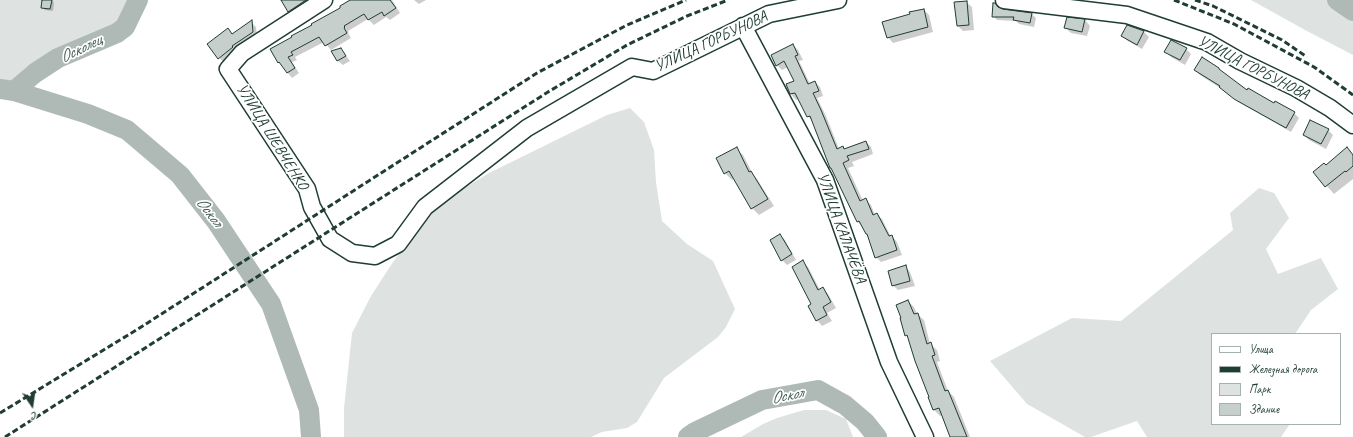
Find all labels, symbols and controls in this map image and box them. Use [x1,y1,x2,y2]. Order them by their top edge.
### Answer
street label: УЛИЦА ГОРБУНОВА [652,7,770,77]
water label: Осколец [57,30,105,68]
street label: УЛИЦА ГОРБУНОВА [1194,32,1312,104]
street label: УЛИЦА ШЕВЧЕНКО [232,80,312,194]
street label: УЛИЦА КАЛАЧЁВА [812,170,870,286]
water label: Оскол [191,193,227,231]
legend [1211,333,1341,425]
text: Улица [1249,341,1273,357]
text: Железная дорога [1249,361,1317,377]
text: Парк [1249,381,1270,397]
water label: Оскол [769,383,805,409]
north arrow [12,385,52,425]
text: Здание [1249,401,1279,417]
text: С [30,409,39,424]

